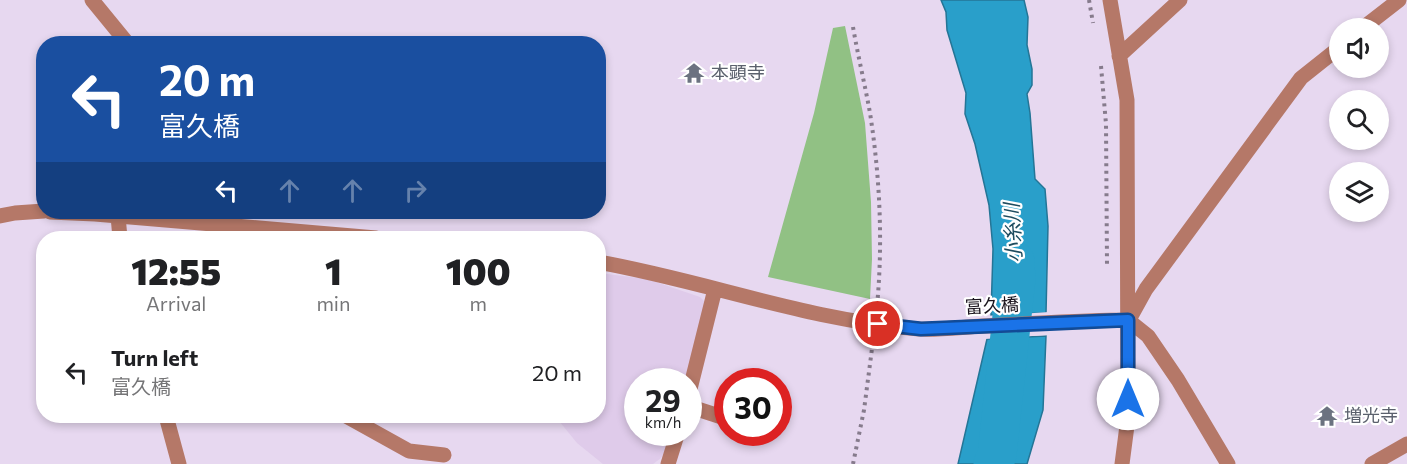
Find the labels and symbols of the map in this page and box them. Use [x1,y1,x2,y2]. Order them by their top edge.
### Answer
temple icon: 本顕寺 [682,61,706,85]
place label: 本顕寺 [711,61,765,83]
water label: 小糸川 [998,200,1026,264]
street label: 富久橋 [964,293,1019,317]
pin [852,298,903,349]
position arrow [1096,367,1160,431]
speed limit sign: 30 [714,368,792,446]
temple icon: 増光寺 [1315,404,1339,428]
place label: 増光寺 [1344,404,1398,426]

